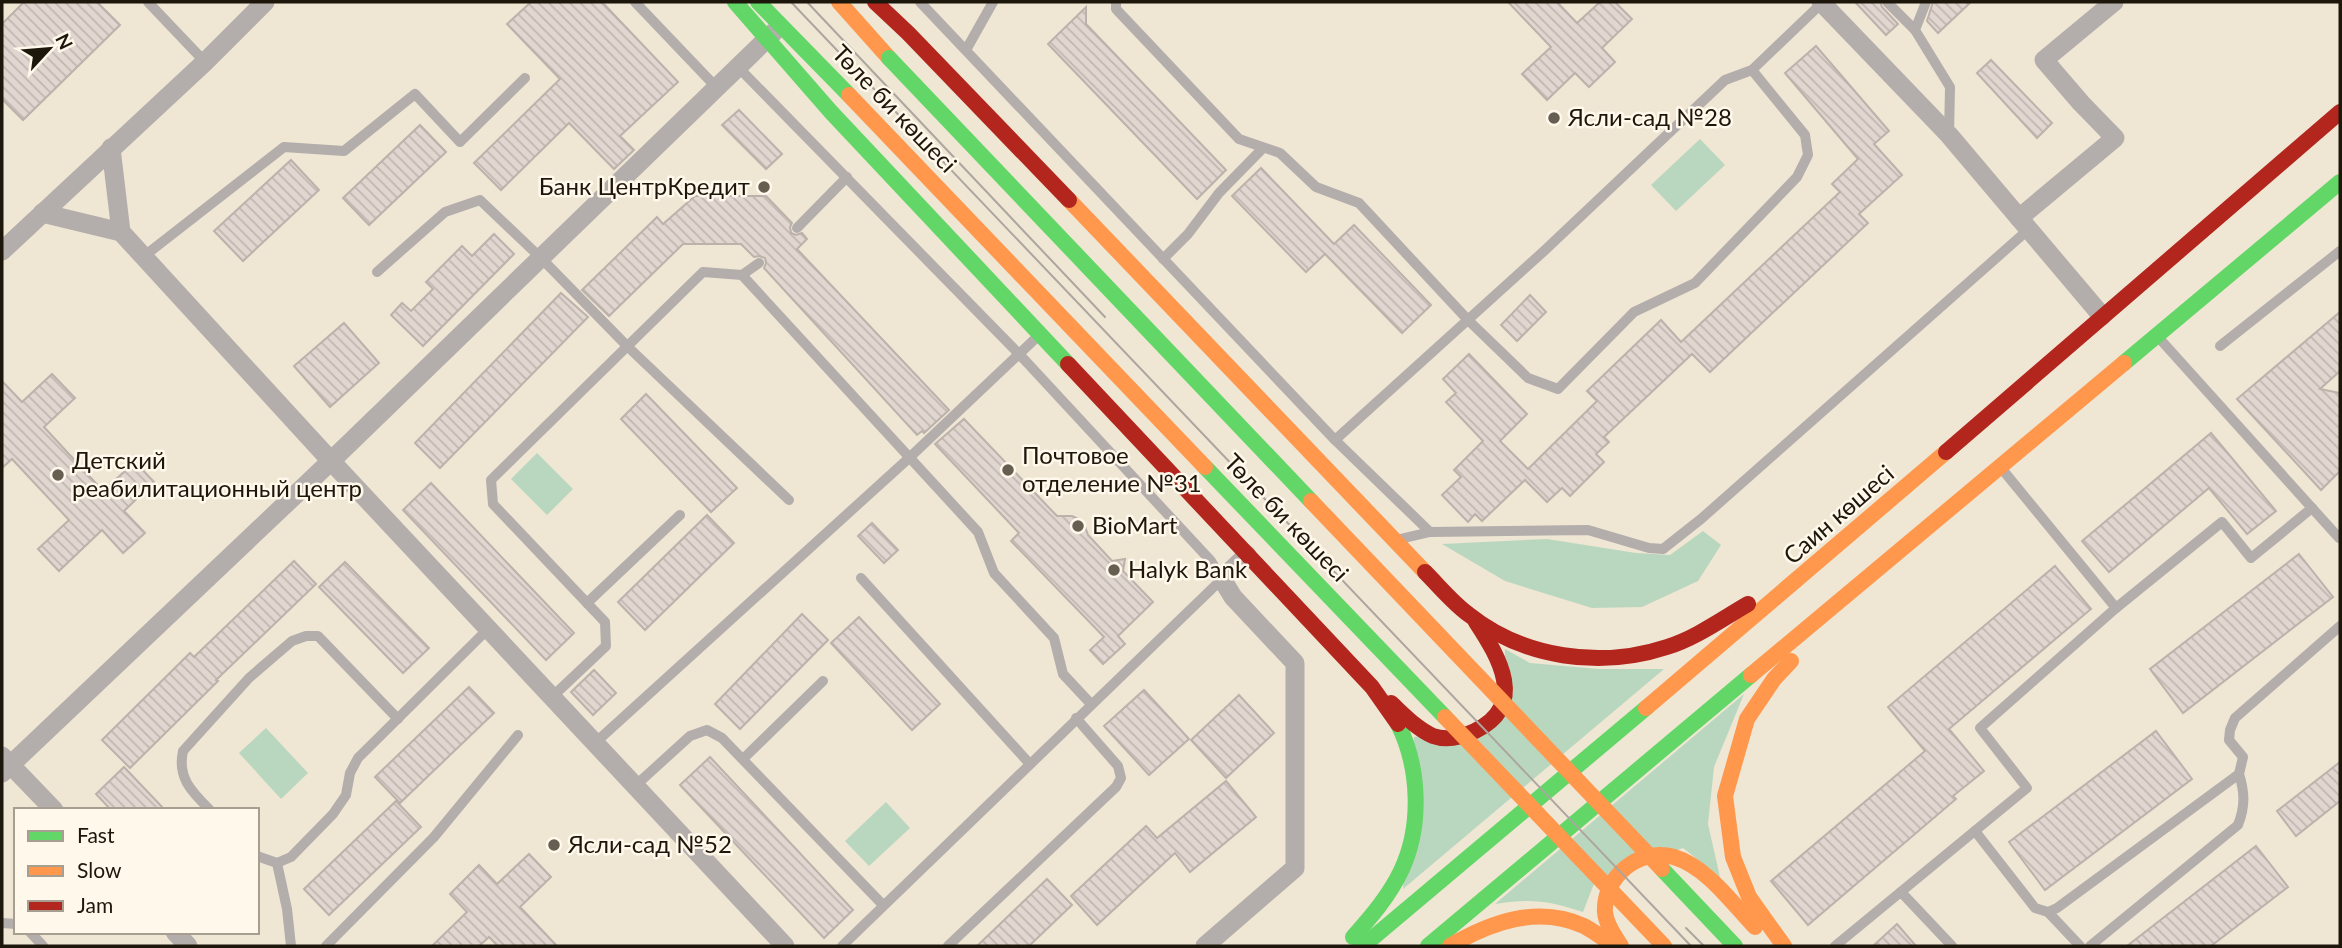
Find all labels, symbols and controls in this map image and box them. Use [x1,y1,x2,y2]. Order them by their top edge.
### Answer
north arrow [14,14,84,84]
text: N [51,30,78,53]
street label: Төле би көшесі [827,38,963,178]
place label: Ясли-сад №28 [1567,102,1732,131]
marker: Ясли-сад №28 [1546,110,1562,126]
place label: Банк ЦентрКредит [539,171,750,200]
marker: Банк ЦентрКредит [756,179,772,195]
place label: Почтовое отделение №31 [1022,440,1202,497]
place label: Детский реабилитационный центр [72,445,362,502]
street label: Төле би көшесі [1219,447,1355,587]
street label: Саин көшесі [1777,458,1899,570]
marker: Почтовое отделение №31 [1000,462,1016,478]
marker: Детский реабилитационный центр [50,467,66,483]
place label: BioMart [1092,510,1178,539]
marker: BioMart [1070,518,1086,534]
place label: Halyk Bank [1128,554,1248,583]
marker: Halyk Bank [1106,562,1122,578]
legend [14,808,259,934]
text: Fast [77,822,115,847]
place label: Ясли-сад №52 [567,829,732,858]
marker: Ясли-сад №52 [546,837,562,853]
text: Slow [77,857,122,882]
text: Jam [77,892,113,917]

